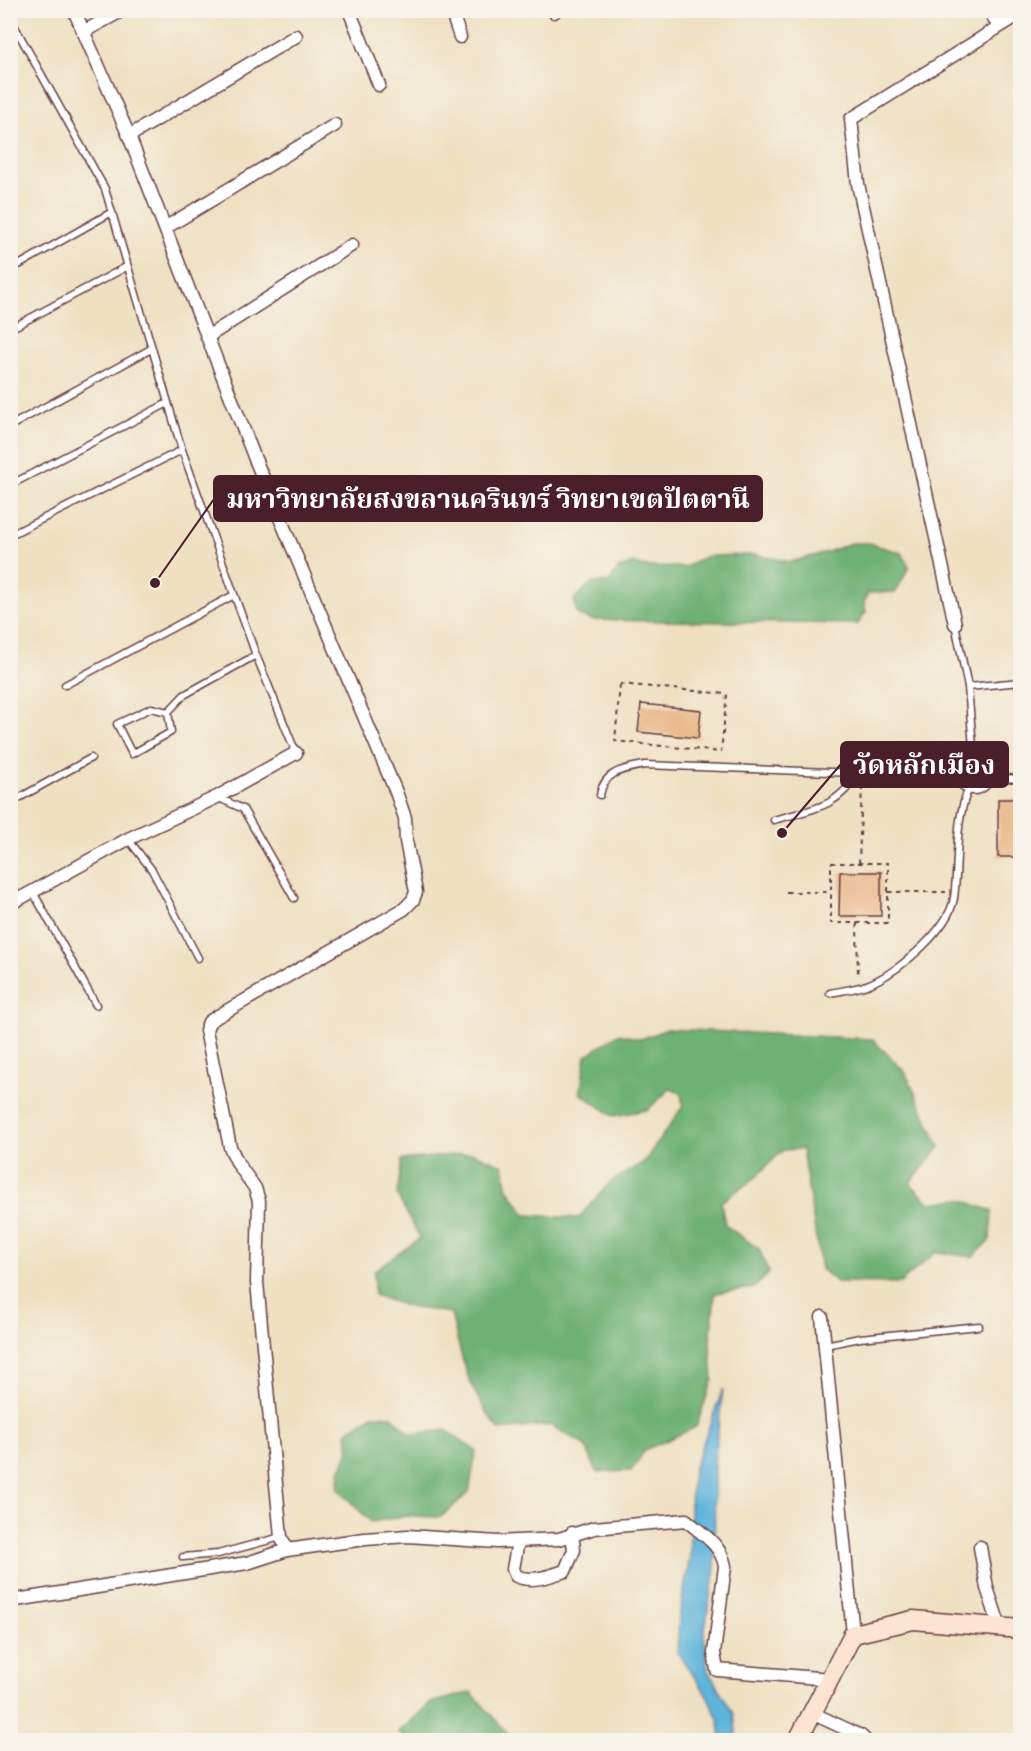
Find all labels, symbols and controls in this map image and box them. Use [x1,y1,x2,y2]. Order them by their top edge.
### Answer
callout: มหาวิทยาลัยสงขลานครินทร์ วิทยาเขตปัตตานี [214,476,762,521]
text: มหาวิทยาลัยสงขลานครินทร์ วิทยาเขตปัตตานี [226,483,750,516]
callout: วัดหลักเมือง [841,742,1008,787]
text: วัดหลักเมือง [853,749,995,782]

